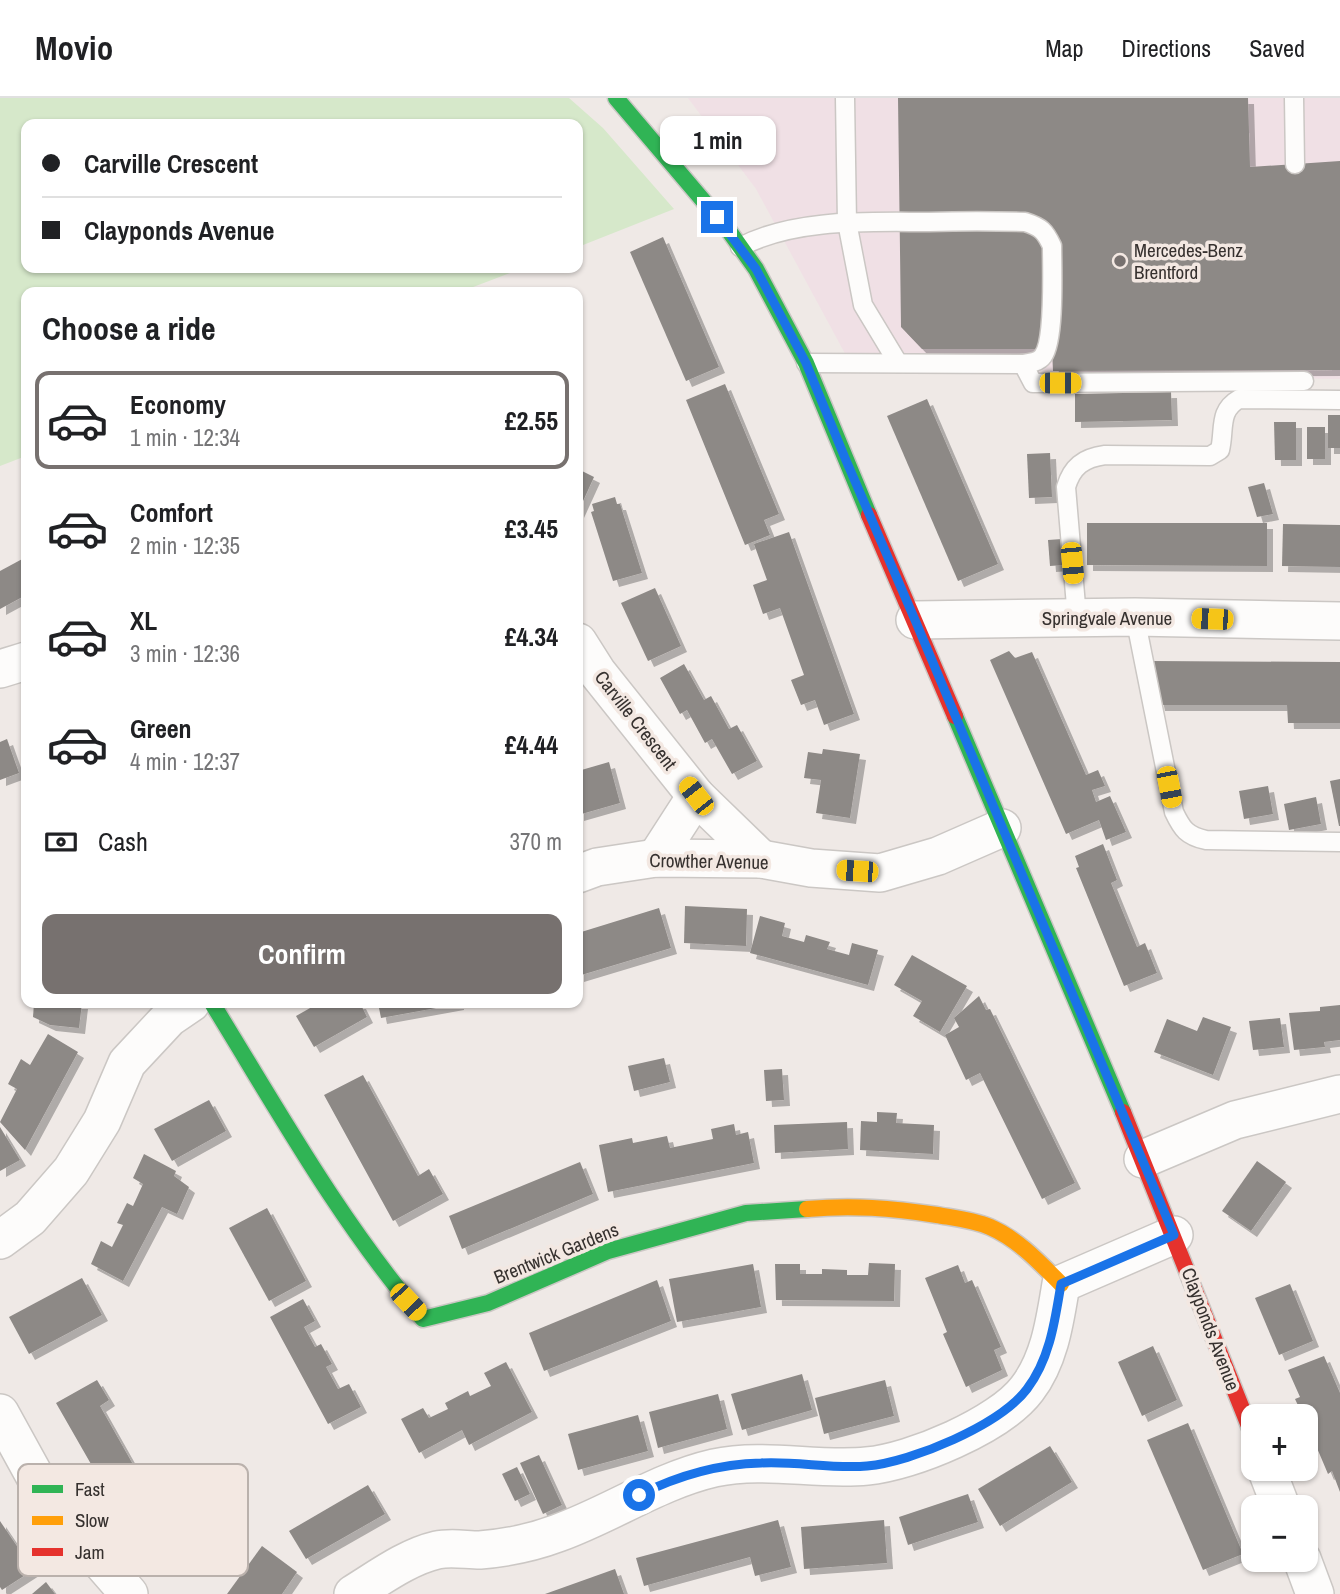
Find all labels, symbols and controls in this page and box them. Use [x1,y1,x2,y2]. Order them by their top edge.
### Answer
text: Movio [35,26,113,70]
text: Map [1045,32,1083,64]
text: Directions [1121,32,1211,64]
text: Saved [1249,32,1305,64]
callout: 1 min [659,116,775,164]
text: 1 min [693,125,743,156]
text: Carville Crescent [84,146,258,181]
route end [701,201,733,233]
text: Clayponds Avenue [84,213,274,248]
place label: Mercedes-Benz Brentford [1134,237,1243,285]
marker: Mercedes-Benz Brentford [1112,253,1128,269]
text: Choose a ride [42,307,216,350]
car [1040,373,1082,394]
text: Economy [130,387,226,422]
icon: car [46,389,109,452]
text: £2.55 [505,403,558,438]
text: 1 min · 12:34 [130,422,240,453]
text: Comfort [130,495,213,530]
icon: car [46,497,109,560]
text: £3.45 [505,511,558,546]
text: 2 min · 12:35 [130,530,240,561]
car [1060,541,1085,585]
text: XL [130,603,157,638]
icon: car [46,605,109,668]
street label: Springvale Avenue [1042,605,1172,631]
car [1191,608,1234,630]
text: £4.34 [505,619,558,654]
text: 3 min · 12:36 [130,638,240,669]
street label: Carville Crescent [589,665,683,776]
text: Green [130,711,192,746]
icon: car [46,713,109,776]
text: £4.44 [505,727,558,762]
text: 4 min · 12:37 [130,746,240,777]
car [1155,764,1184,810]
car [675,773,718,819]
icon: cash [42,823,80,861]
text: Cash [98,824,148,859]
text: 370 m [510,826,562,857]
street label: Crowther Avenue [649,847,769,875]
car [836,859,879,883]
button: Confirm [42,914,562,994]
street label: Brentwick Gardens [490,1216,622,1290]
street label: Clayponds Avenue [1176,1264,1246,1394]
car [386,1279,431,1325]
map controls [1241,1404,1318,1572]
button: + [1241,1404,1318,1481]
legend [18,1464,248,1576]
text: Fast [75,1476,105,1502]
route start [623,1479,655,1511]
button: − [1241,1495,1318,1572]
text: Slow [75,1507,110,1533]
text: Jam [75,1539,104,1565]

